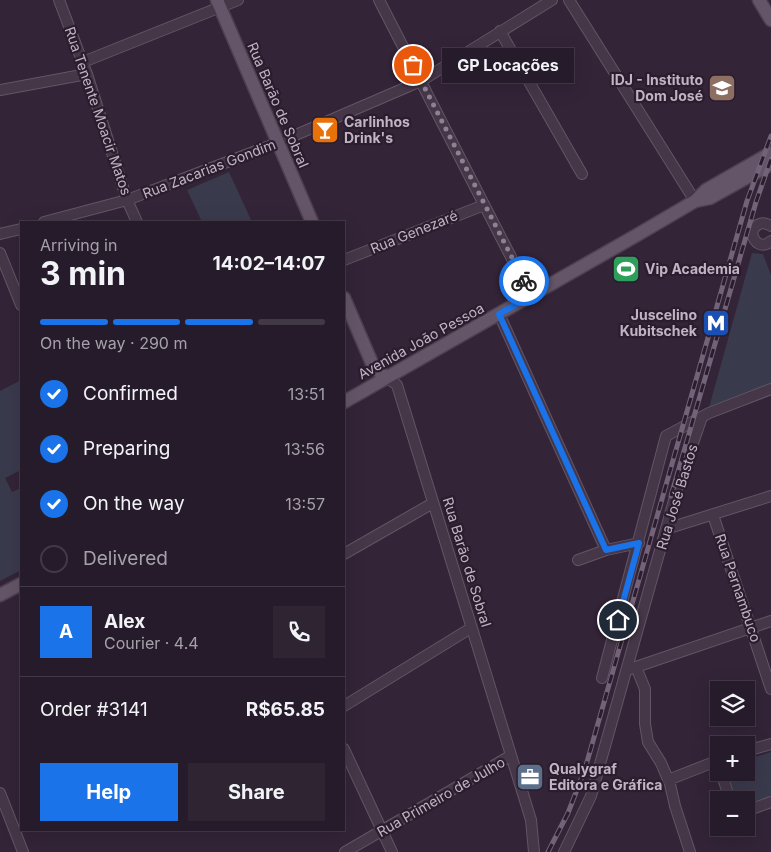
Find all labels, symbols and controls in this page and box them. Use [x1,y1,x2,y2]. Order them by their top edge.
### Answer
street label: Rua Tenente Moacir Matos [62,24,135,197]
street label: Rua Barão de Sobral [244,39,313,170]
pin [392,44,434,86]
callout: GP Locações [443,48,576,82]
icon: bag [399,51,427,79]
text: GP Locações [457,55,559,75]
place label: IDJ - Instituto Dom José [611,71,703,104]
school or university icon: IDJ - Instituto Dom José [707,73,737,103]
place label: Carlinhos Drink's [344,113,410,146]
bar icon: Carlinhos Drink's [310,115,340,145]
street label: Rua Zacarias Gondim [140,135,278,202]
street label: Rua Genezaré [368,206,460,257]
text: Arriving in [40,235,117,255]
text: 14:02–14:07 [212,252,325,275]
text: 3 min [40,254,126,293]
sports icon: Vip Academia [611,254,641,284]
courier [499,256,549,306]
place label: Vip Academia [645,260,740,277]
icon: bike [510,267,538,295]
street label: Avenida João Pessoa [355,299,487,382]
place label: Juscelino Kubitschek [620,306,698,339]
metro station icon: Juscelino Kubitschek [701,308,731,338]
text: On the way · 290 m [40,333,187,353]
icon: check [40,380,68,408]
text: Confirmed [83,382,178,405]
text: 13:51 [288,384,325,404]
icon: check [40,435,68,463]
text: Preparing [83,437,170,460]
text: 13:56 [284,439,325,459]
street label: Rua José Bastos [652,442,701,552]
icon: check [40,490,68,518]
text: On the way [83,492,185,515]
text: 13:57 [285,494,325,514]
street label: Rua Barão de Sobral [440,495,495,629]
street label: Rua Pernambuco [712,532,765,644]
text: Delivered [83,547,168,570]
pin [597,599,639,641]
button: phone [273,606,325,658]
icon: home [604,606,632,634]
text: Alex [104,610,145,633]
text: A [59,620,73,643]
text: Courier · 4.4 [104,633,199,653]
map controls [710,681,755,836]
button: layers [710,681,755,726]
text: Order #3141 [40,698,148,721]
text: R$65.85 [246,698,325,721]
button: + [710,736,755,781]
street label: Rua Primeiro de Julho [374,753,508,840]
place label: Qualygraf Editora e Gráfica [549,760,662,793]
office icon: Qualygraf Editora e Gráfica [515,762,545,792]
button: Help [40,763,178,821]
button: Share [188,763,325,821]
button: − [710,791,755,836]

